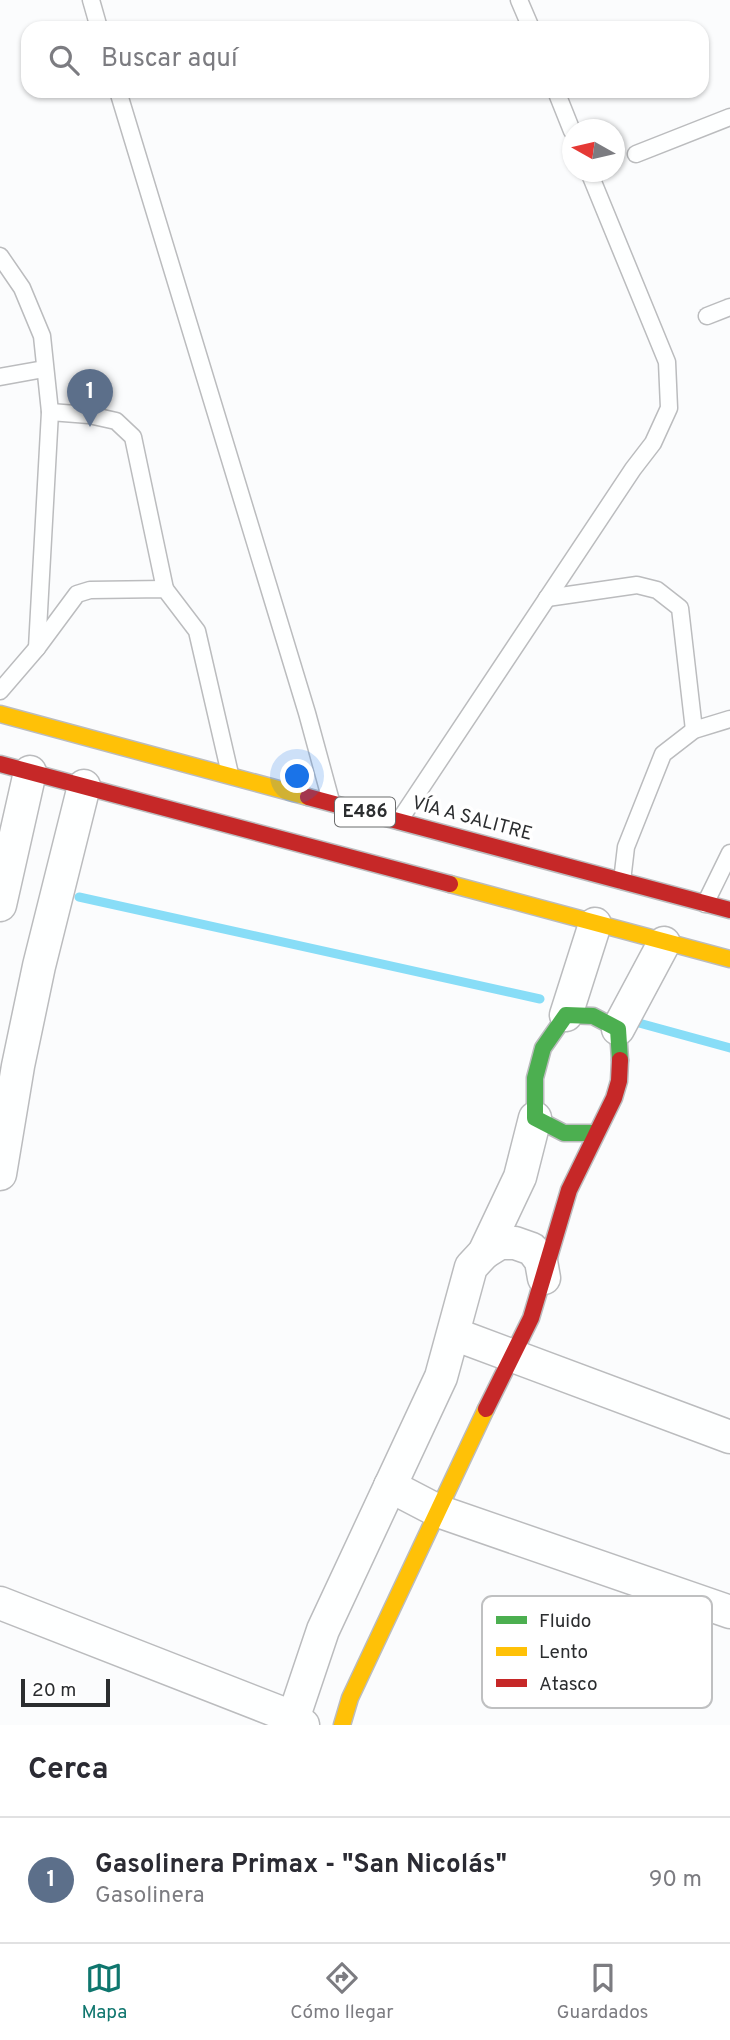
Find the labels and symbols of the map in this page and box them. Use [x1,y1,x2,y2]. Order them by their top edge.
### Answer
north arrow [562,119,625,182]
pin: 1 [67,369,113,427]
your location [280,759,314,793]
street label: VÍA A SALITRE [409,790,535,847]
road number: E486 [335,798,395,826]
legend [482,1596,712,1708]
text: Fluido [539,1610,591,1634]
text: Lento [539,1641,588,1665]
text: Atasco [539,1673,598,1697]
scale bar [21,1676,110,1708]

